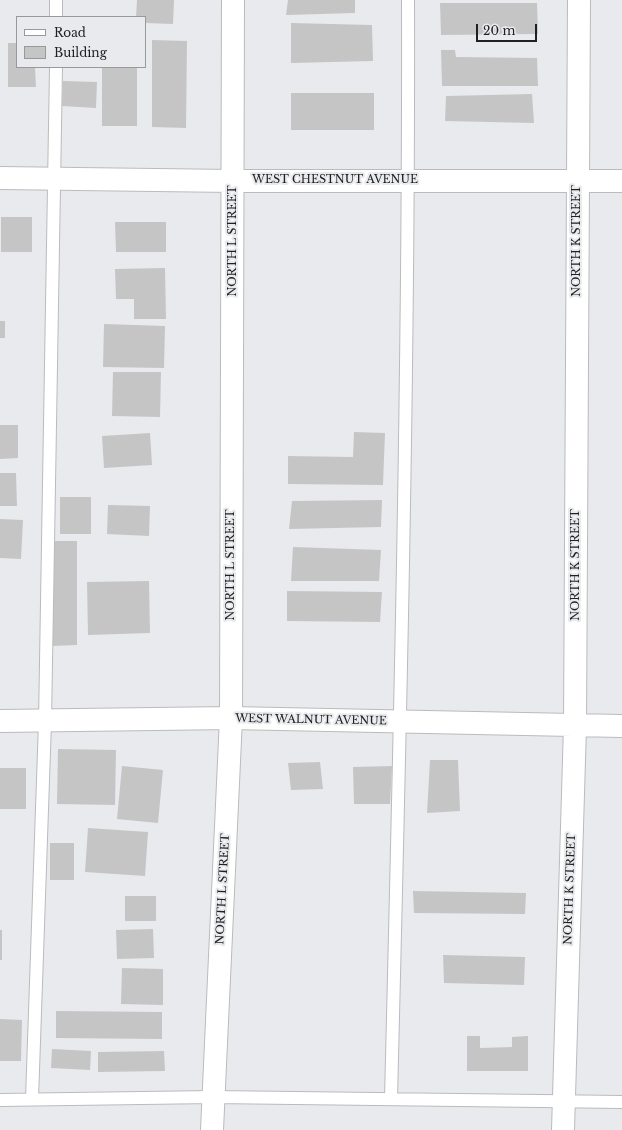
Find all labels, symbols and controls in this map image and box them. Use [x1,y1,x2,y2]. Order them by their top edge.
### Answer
legend [16,16,146,68]
scale bar [478,16,539,42]
text: 20 m [483,23,515,38]
text: Road [54,25,86,40]
text: Building [54,45,107,60]
street label: WEST CHESTNUT AVENUE [252,173,418,187]
street label: NORTH L STREET [226,185,240,297]
street label: NORTH K STREET [570,185,584,297]
street label: NORTH L STREET [224,509,238,621]
street label: NORTH K STREET [569,509,583,621]
street label: WEST WALNUT AVENUE [235,712,387,728]
street label: NORTH L STREET [214,833,232,945]
street label: NORTH K STREET [561,833,579,945]

